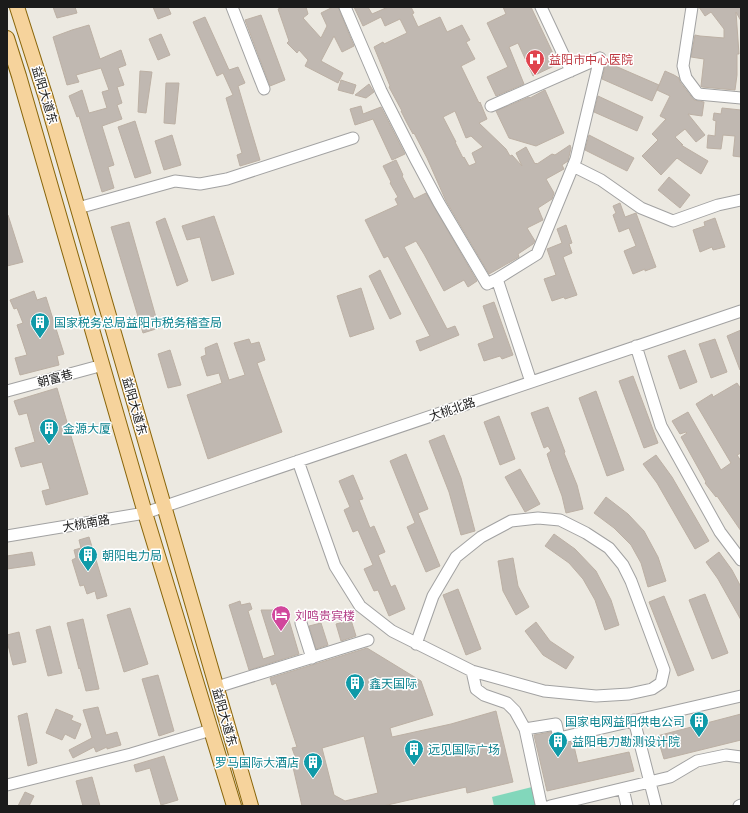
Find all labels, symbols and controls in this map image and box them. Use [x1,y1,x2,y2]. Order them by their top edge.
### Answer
hospital icon: 益阳市中心医院 [524,48,546,76]
place label: 益阳市中心医院 [549,52,633,67]
street label: 益阳大道东 [29,64,61,126]
building icon: 国家税务总局益阳市税务稽查局 [29,311,51,339]
place label: 国家税务总局益阳市税务稽查局 [54,315,222,330]
street label: 朝富巷 [36,366,74,390]
street label: 益阳大道东 [120,375,150,437]
street label: 大桃北路 [427,394,477,424]
building icon: 金源大厦 [38,417,60,445]
place label: 金源大厦 [63,421,111,436]
street label: 大桃南路 [61,511,111,535]
building icon: 朝阳电力局 [77,544,99,572]
place label: 朝阳电力局 [102,548,162,563]
hotel icon: 刘鸣贵宾楼 [270,604,292,632]
place label: 刘鸣贵宾楼 [295,608,355,623]
building icon: 鑫天国际 [344,672,366,700]
place label: 鑫天国际 [369,676,417,691]
street label: 益阳大道东 [210,686,240,748]
building icon: 国家电网益阳供电公司 [688,710,710,738]
place label: 国家电网益阳供电公司 [565,714,685,729]
building icon: 益阳电力勘测设计院 [547,730,569,758]
place label: 益阳电力勘测设计院 [572,734,680,749]
building icon: 远见国际广场 [403,738,425,766]
place label: 远见国际广场 [428,742,500,757]
building icon: 罗马国际大酒店 [302,751,324,779]
place label: 罗马国际大酒店 [215,755,299,770]

